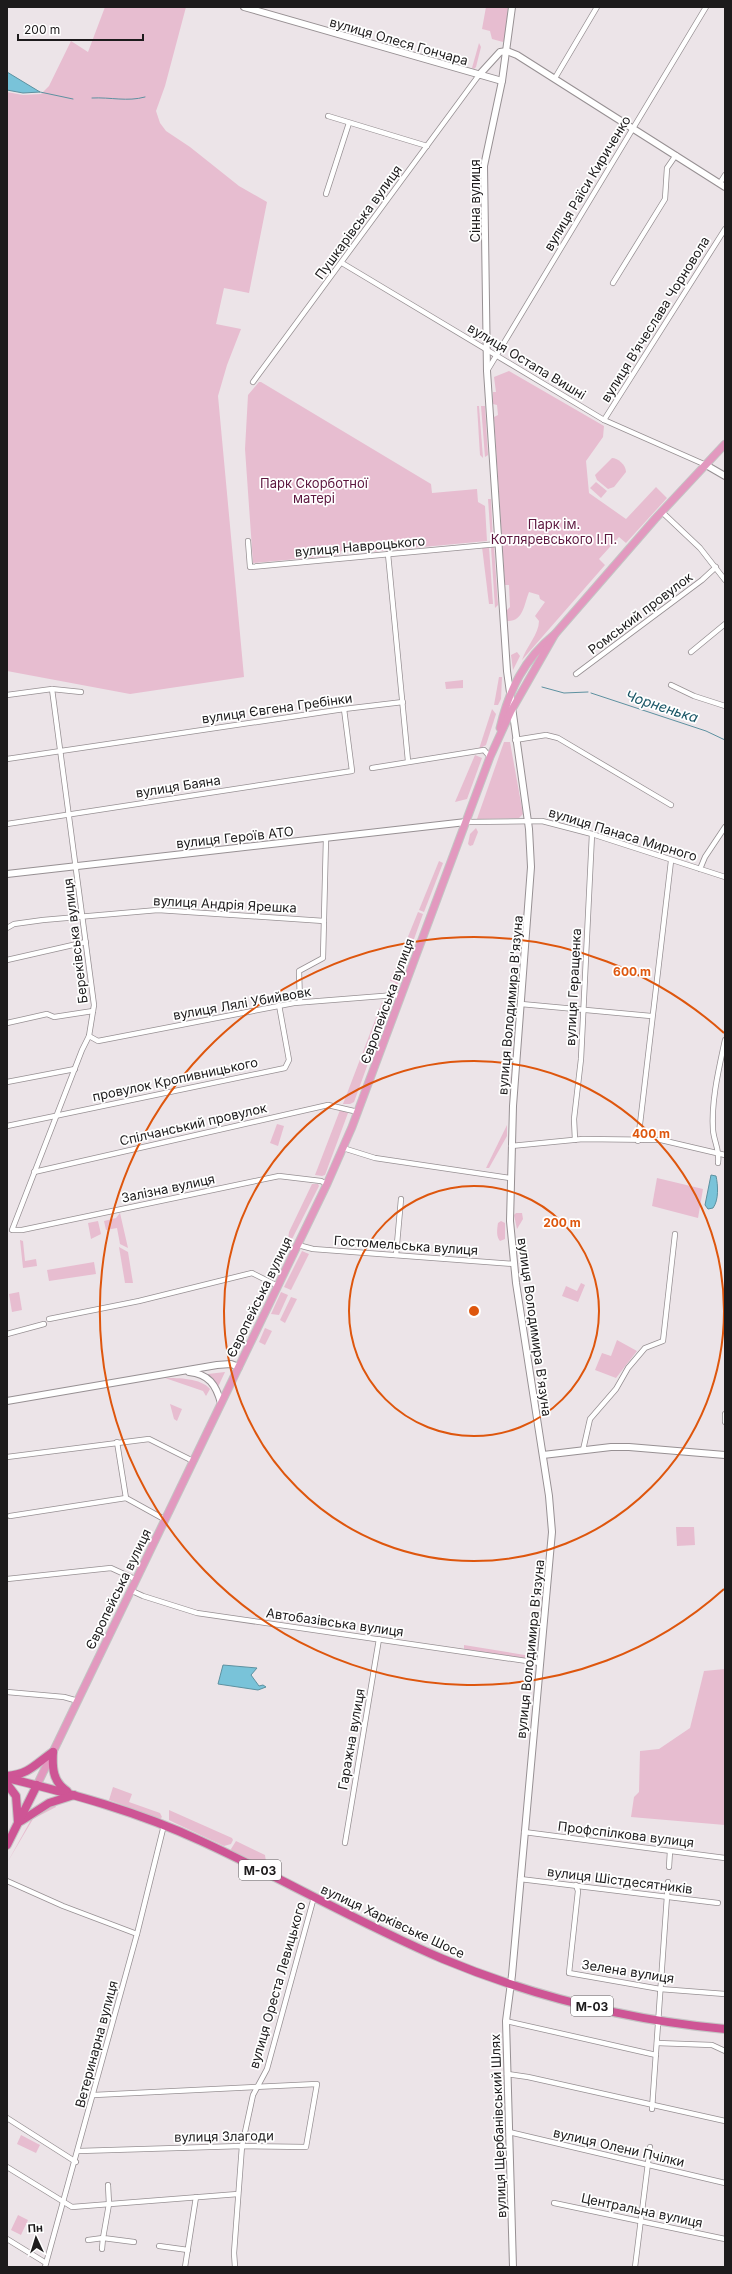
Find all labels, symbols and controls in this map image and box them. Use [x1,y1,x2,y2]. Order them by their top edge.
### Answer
street label: вулиця Олеся Гончара [328,14,470,68]
scale bar [18,16,143,42]
text: 200 m [24,22,60,37]
street label: вулиця Раїси Кириченко [540,112,634,253]
street label: Сінна вулиця [467,159,483,243]
street label: Пушкарівська вулиця [311,162,405,282]
street label: вулиця Вʼячеслава Чорновола [597,233,713,405]
street label: вулиця Остапа Вишні [465,319,589,403]
park label: Парк Скорботної матері [260,475,369,506]
park label: Парк ім. Котляревського І.П. [491,516,617,547]
street label: вулиця Навроцького [294,532,426,560]
street label: Ромський провулок [585,569,695,657]
water label: Чорненька [624,686,701,726]
street label: вулиця Євгена Гребінки [201,690,353,726]
street label: вулиця Баяна [134,771,222,801]
street label: вулиця Панаса Мирного [547,804,699,864]
street label: вулиця Героїв АТО [175,823,295,851]
street label: Береківська вулиця [59,878,91,1004]
street label: вулиця Андрія Ярешка [153,892,297,916]
street label: вулиця Володимира В'язуна [494,915,526,1095]
street label: вулиця Геращенка [562,928,584,1046]
street label: Європейська вулиця [357,936,417,1066]
text: 600 m [613,964,651,979]
street label: вулиця Лялі Убийвовк [172,983,312,1023]
street label: провулок Кропивницького [91,1054,259,1104]
street label: Спілчанський провулок [118,1099,268,1149]
text: 400 m [632,1126,670,1141]
street label: Залізна вулиця [120,1170,216,1206]
text: 200 m [543,1215,581,1230]
street label: Гостомельська вулиця [333,1232,479,1258]
street label: Європейська вулиця [223,1234,295,1360]
street label: вулиця Володимира В'язуна [515,1237,555,1417]
centre of rings [467,1304,481,1318]
street label: Європейська вулиця [82,1526,154,1652]
street label: вулиця Володимира В'язуна [513,1559,547,1739]
street label: Автобазівська вулиця [265,1604,405,1640]
street label: Гаражна вулиця [334,1687,368,1791]
street label: Профспілкова вулиця [557,1818,695,1850]
road number: М-03 [239,1860,281,1880]
street label: вулиця Шістдесятників [546,1863,694,1897]
street label: вулиця Харківське Шосе [319,1881,467,1961]
street label: вулиця Ореста Левицького [245,1899,309,2070]
street label: Зелена вулиця [581,1956,675,1986]
street label: Ветеринарна вулиця [71,1979,121,2109]
road number: М-03 [571,1996,613,2016]
street label: вулиця Щербанівський Шлях [487,2034,509,2218]
street label: вулиця Олени Пчілки [552,2124,686,2170]
street label: вулиця Злагоди [174,2127,274,2145]
street label: Центральна вулиця [580,2189,704,2231]
north arrow [16,2218,56,2258]
text: Пн [27,2221,43,2236]

